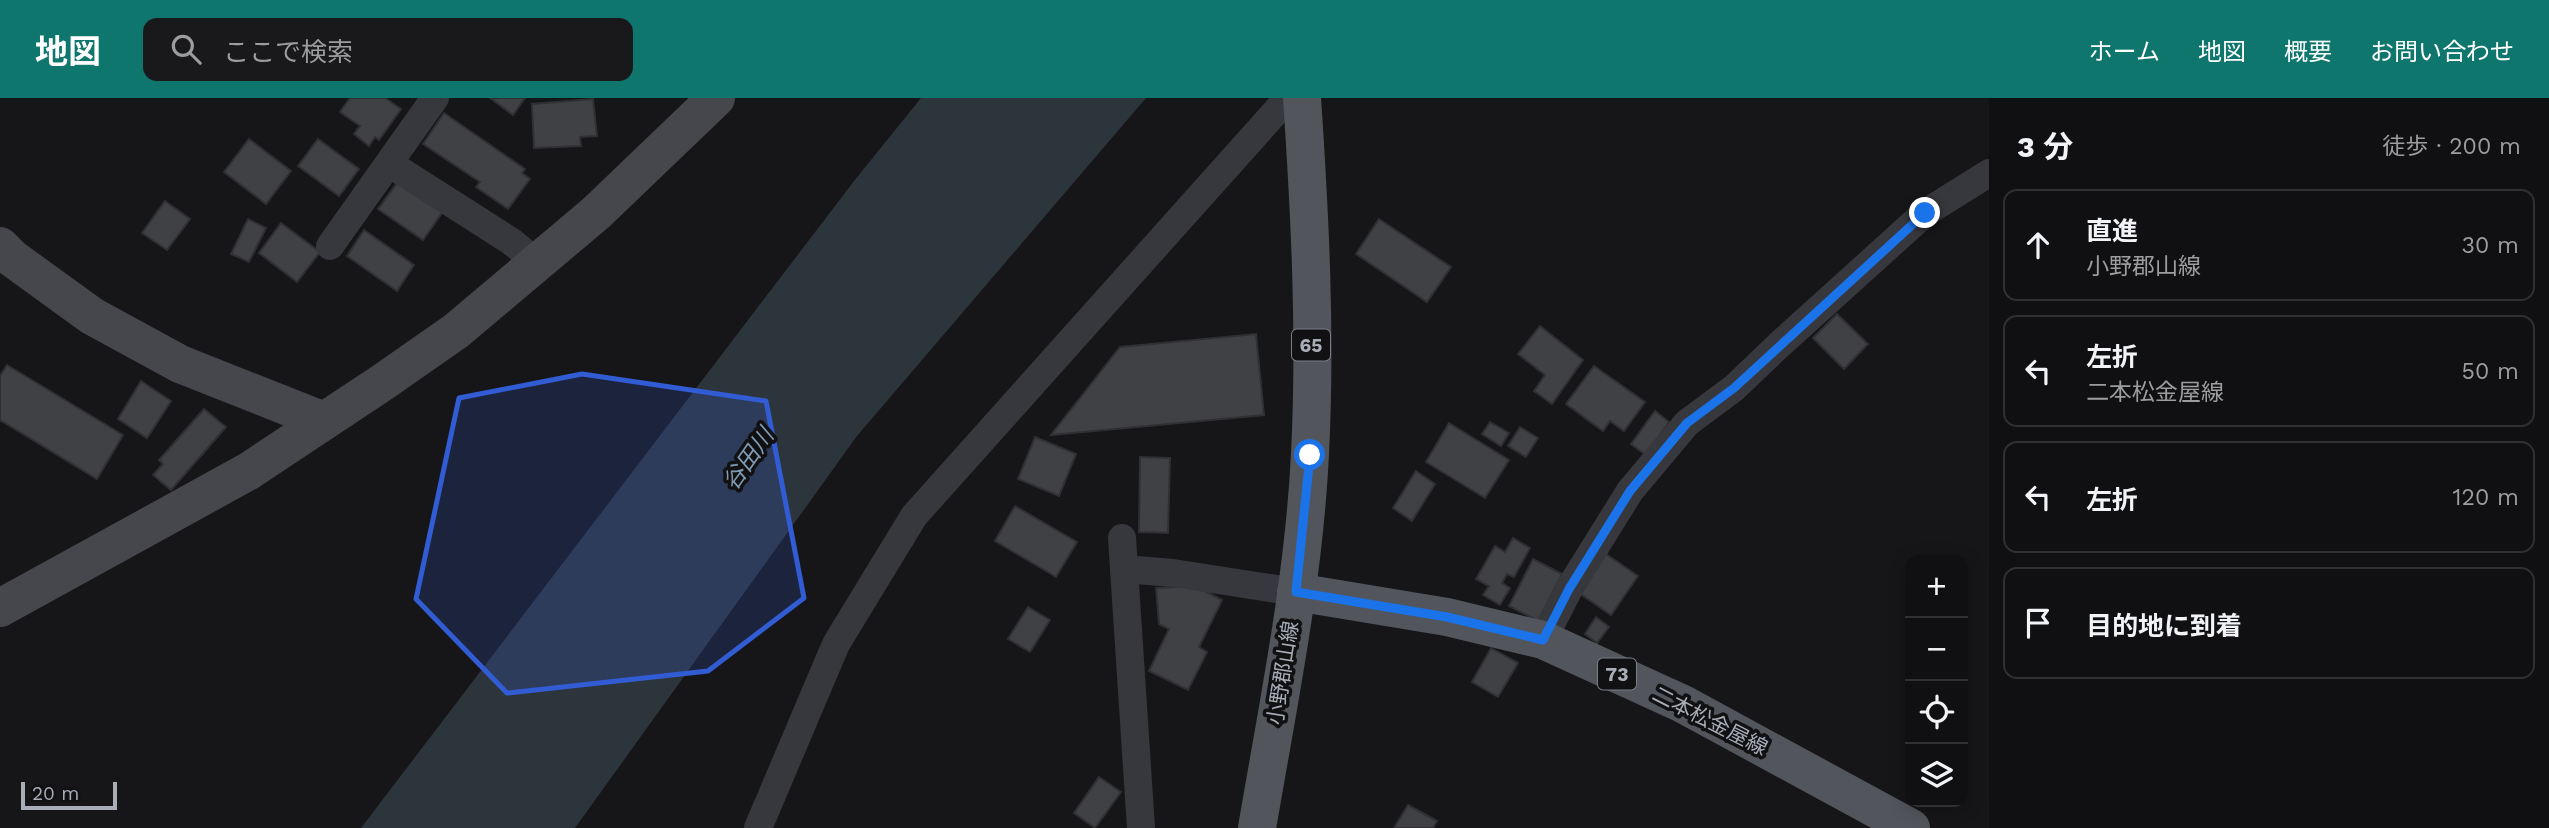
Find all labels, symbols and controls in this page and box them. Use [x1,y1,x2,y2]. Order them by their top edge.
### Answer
search box [143,18,633,81]
icon: search [167,30,205,68]
text: 地図 [35,32,101,71]
text: ここで検索 [223,37,353,67]
text: ホーム [2089,38,2160,66]
text: 地図 [2198,38,2246,66]
text: 概要 [2284,38,2332,66]
text: お問い合わせ [2370,38,2514,66]
text: 3 分 [2017,129,2073,164]
text: 徒歩 · 200 m [2382,133,2521,160]
route end [1909,197,1940,228]
text: 直進 [2086,216,2138,246]
icon: ahead [2019,226,2057,264]
text: 30 m [2462,232,2519,259]
text: 小野郡山線 [2086,253,2201,280]
road number: 65 [1292,330,1330,360]
text: 左折 [2086,342,2138,372]
icon: left [2019,352,2057,390]
text: 50 m [2462,358,2519,385]
text: 二本松金屋線 [2086,379,2224,406]
water label: 谷田川 [718,421,781,495]
route start [1294,439,1325,470]
icon: left [2019,478,2057,516]
text: 120 m [2453,484,2519,511]
text: 左折 [2086,485,2138,515]
map controls [1905,555,1968,807]
button: + [1905,555,1968,618]
icon: arrive [2019,604,2057,642]
text: 目的地に到着 [2086,611,2242,641]
button: − [1905,618,1968,681]
street label: 小野郡山線 [1262,619,1303,727]
road number: 73 [1598,659,1636,690]
street label: 二本松金屋線 [1648,681,1772,760]
button: locate [1905,681,1968,744]
button: layers [1905,744,1968,807]
scale bar [21,779,117,811]
text: 20 m [32,782,79,805]

